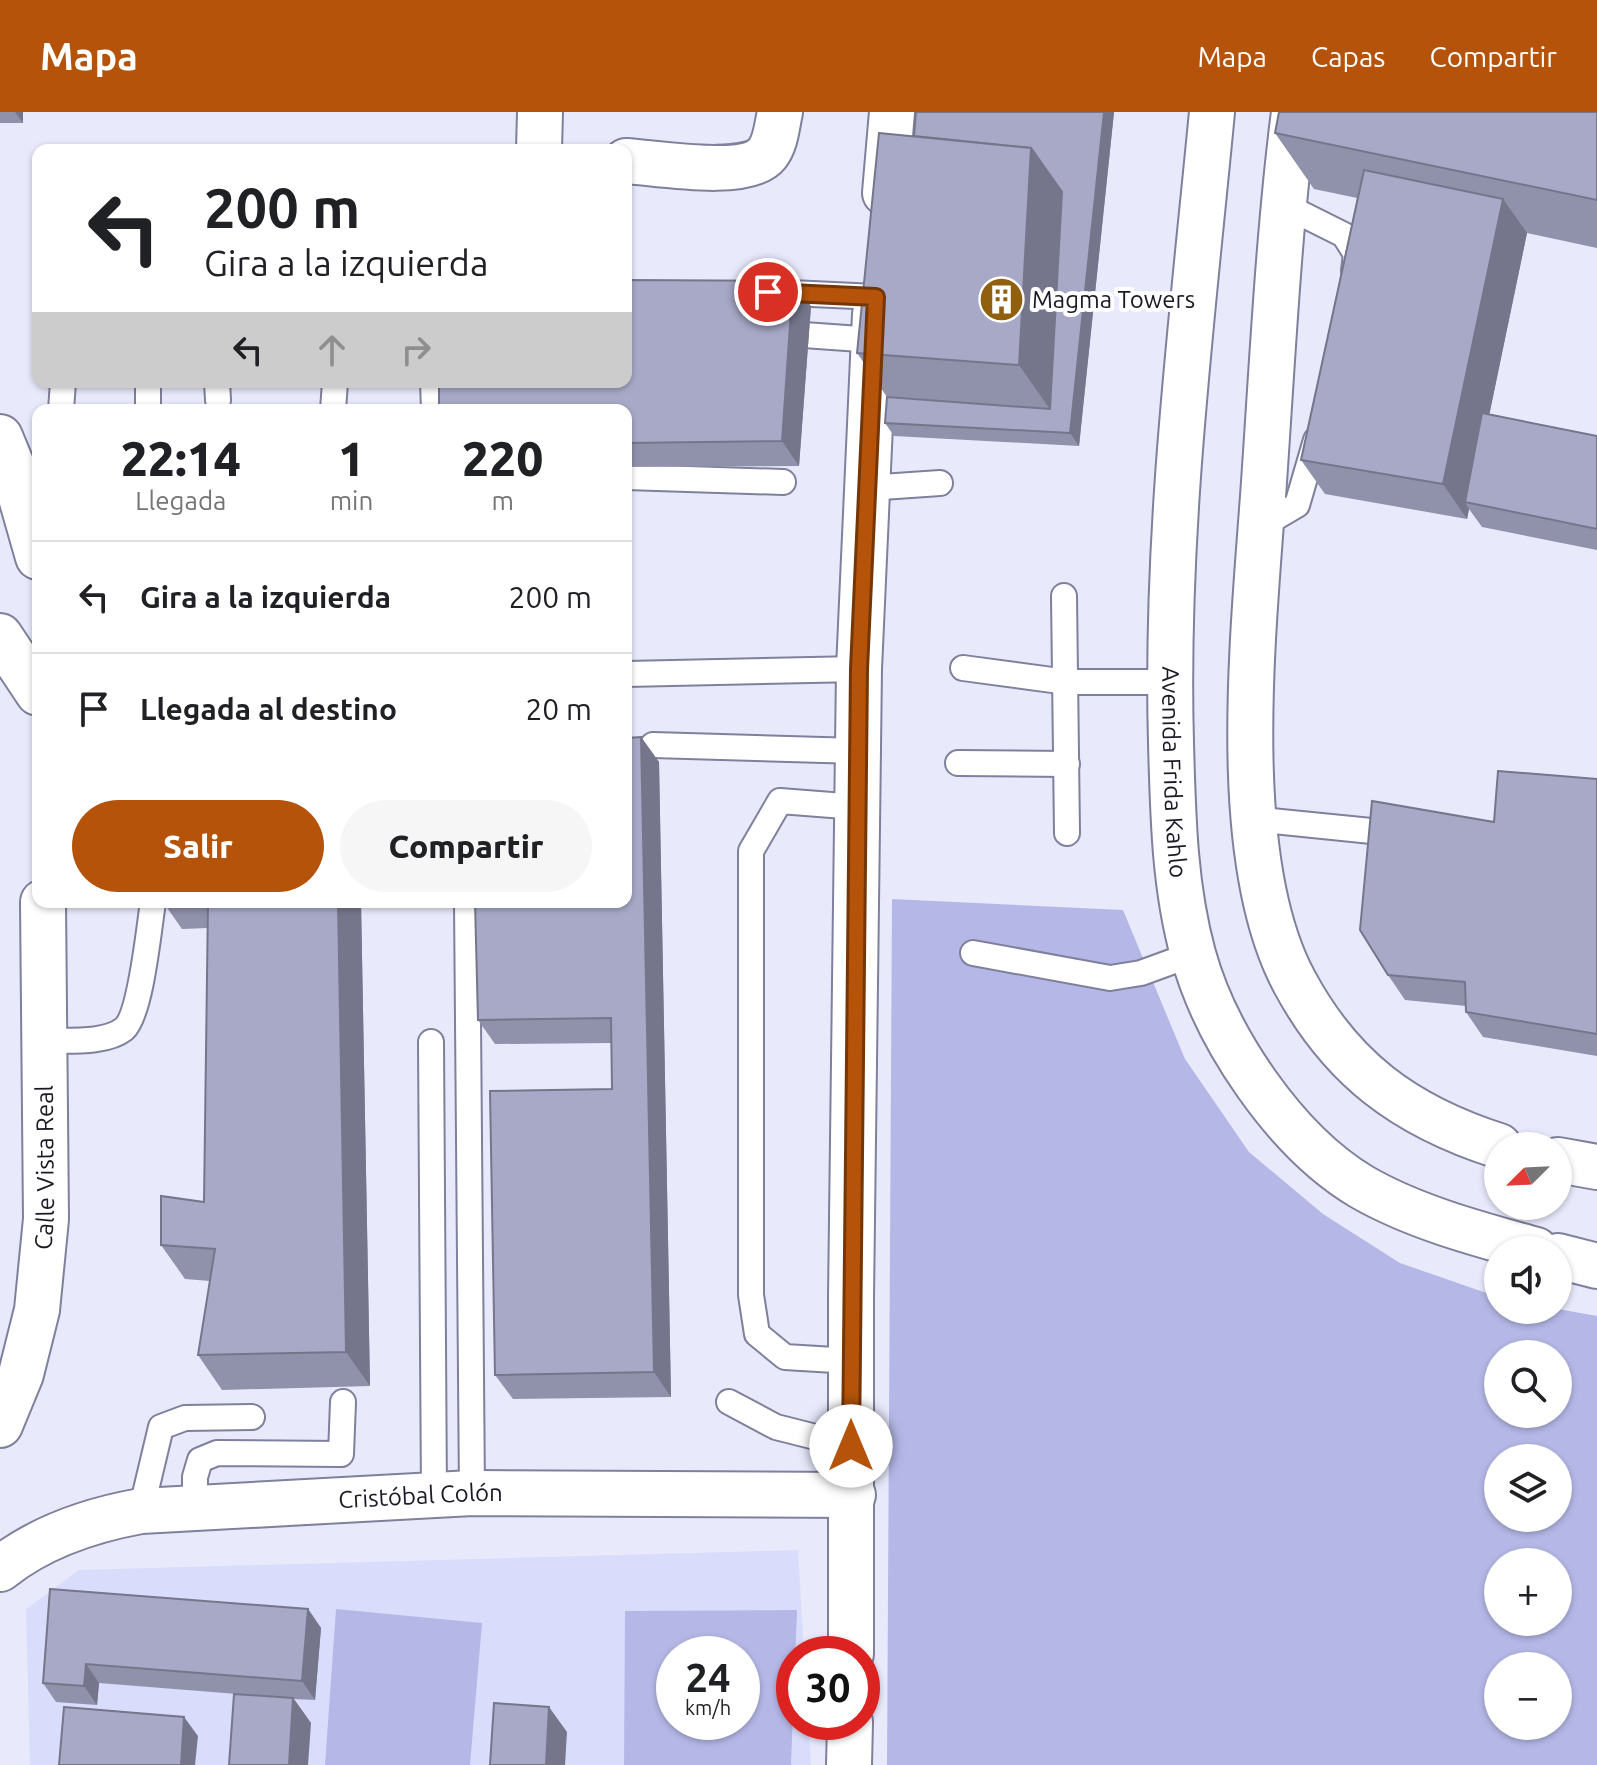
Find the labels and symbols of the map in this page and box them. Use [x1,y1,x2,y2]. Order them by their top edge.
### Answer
pin [734,258,802,326]
building icon: Magma Towers [977,276,1025,324]
place label: Magma Towers [1032,286,1195,313]
street label: Avenida Frida Kahlo [1157,666,1192,879]
street label: Calle Vista Real [29,1085,59,1251]
north arrow [1484,1132,1572,1220]
position arrow [809,1404,893,1488]
street label: Cristóbal Colón [338,1479,503,1513]
speed limit sign: 30 [776,1636,880,1740]

